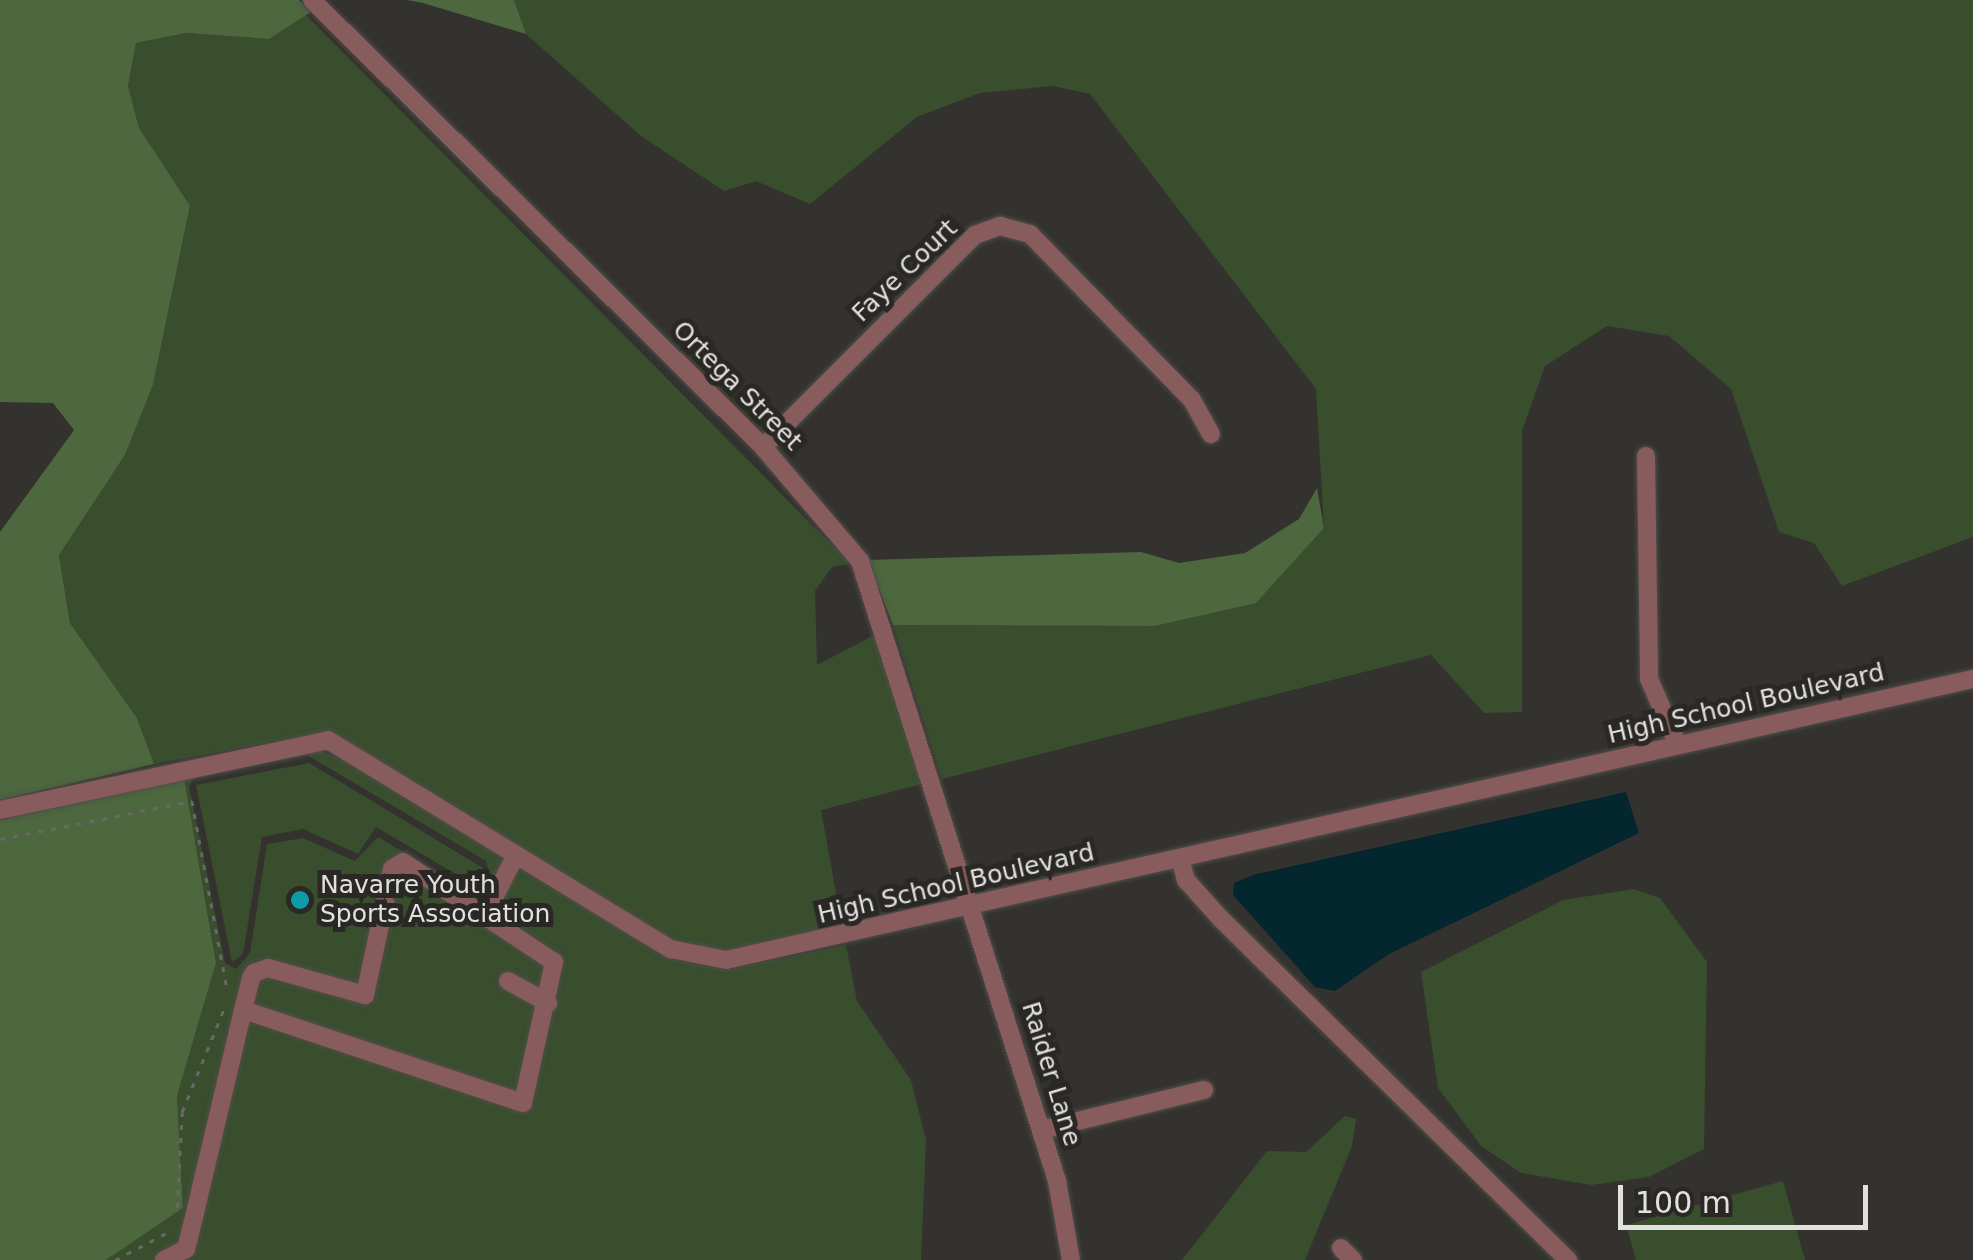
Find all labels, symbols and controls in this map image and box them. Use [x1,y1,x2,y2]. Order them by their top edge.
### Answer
street label: Faye Court [846,214,964,328]
street label: Ortega Street [666,315,808,457]
street label: High School Boulevard [1605,658,1887,750]
street label: High School Boulevard [815,838,1097,930]
place label: Navarre Youth Sports Association [320,871,550,930]
marker: Navarre Youth Sports Association [289,889,311,911]
street label: Raider Lane [1015,998,1087,1150]
scale bar [1623,1165,1873,1227]
text: 100 m [1635,1185,1731,1220]

